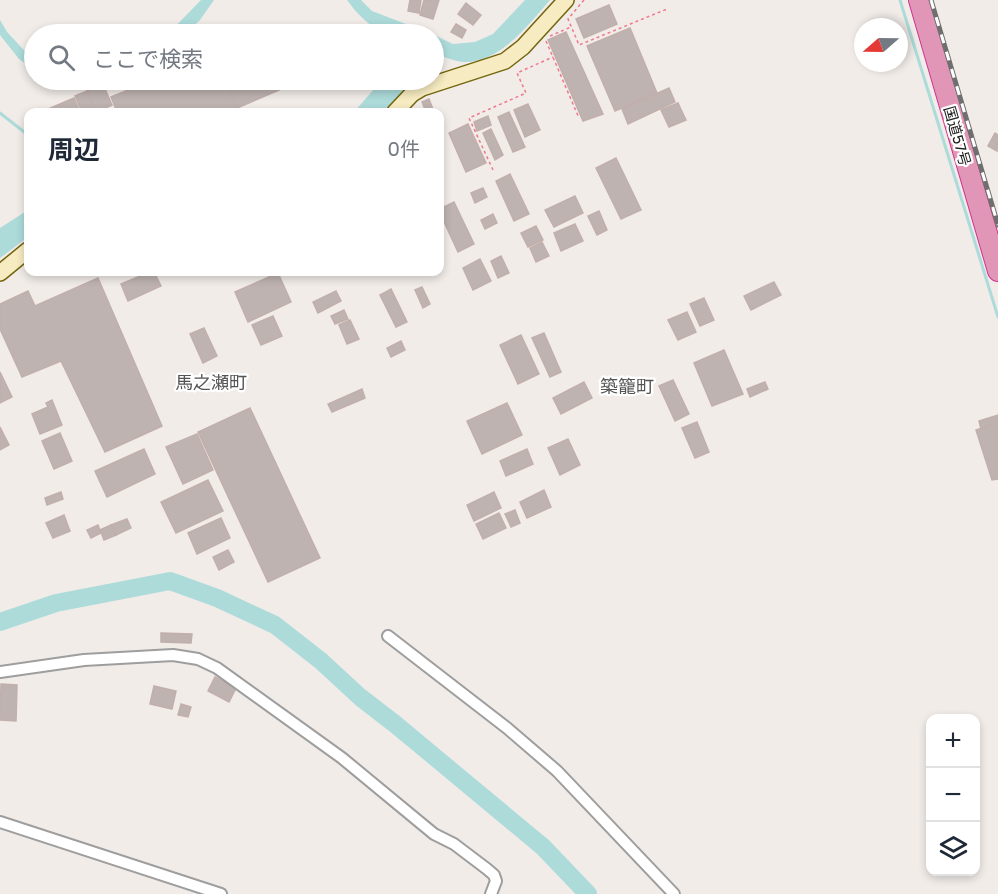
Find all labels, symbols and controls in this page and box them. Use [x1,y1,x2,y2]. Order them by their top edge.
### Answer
north arrow [854,18,908,72]
search box [24,24,444,90]
icon: search [45,41,78,74]
text: ここで検索 [93,45,203,72]
street label: 国道57号 [941,104,975,168]
text: 周辺 [48,134,100,165]
text: 0件 [388,136,420,160]
district label: 馬之瀬町 [175,371,247,393]
district label: 築籠町 [600,375,654,397]
map controls [926,714,980,876]
button: + [926,714,980,768]
button: − [926,768,980,822]
button: layers [926,822,980,876]

